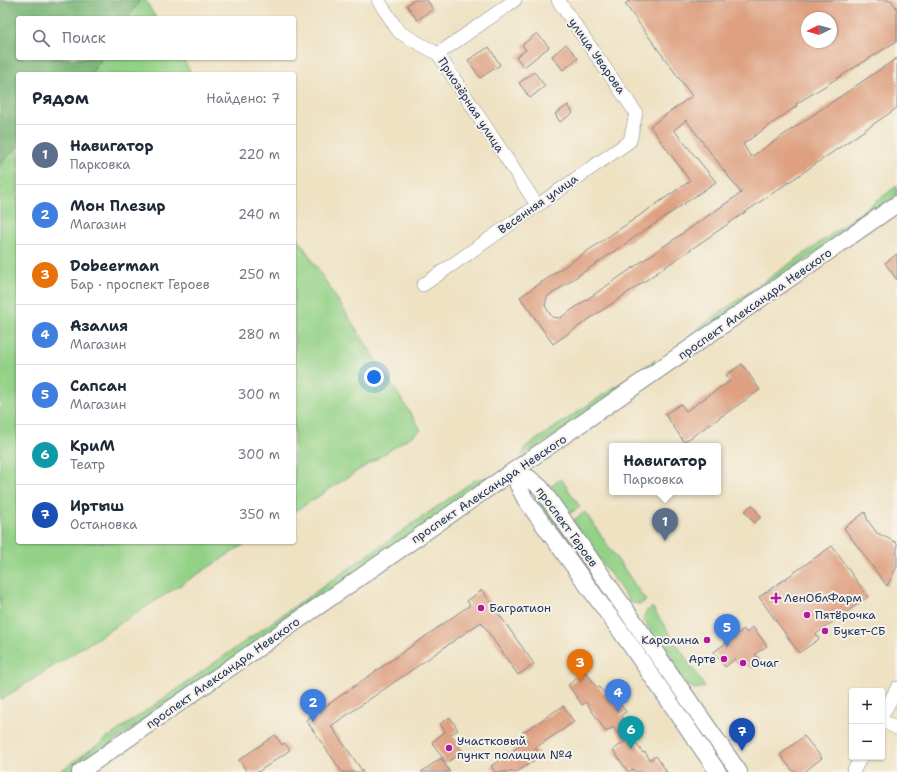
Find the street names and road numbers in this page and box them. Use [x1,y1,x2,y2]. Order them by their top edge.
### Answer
street label: улица Уварова [565,15,629,98]
street label: Приозёрная улица [434,54,508,156]
street label: Весенняя улица [495,170,581,237]
street label: проспект Александра Невского [675,245,835,363]
street label: проспект Александра Невского [408,431,570,547]
street label: проспект Героев [532,484,602,570]
street label: проспект Александра Невского [143,614,303,732]

